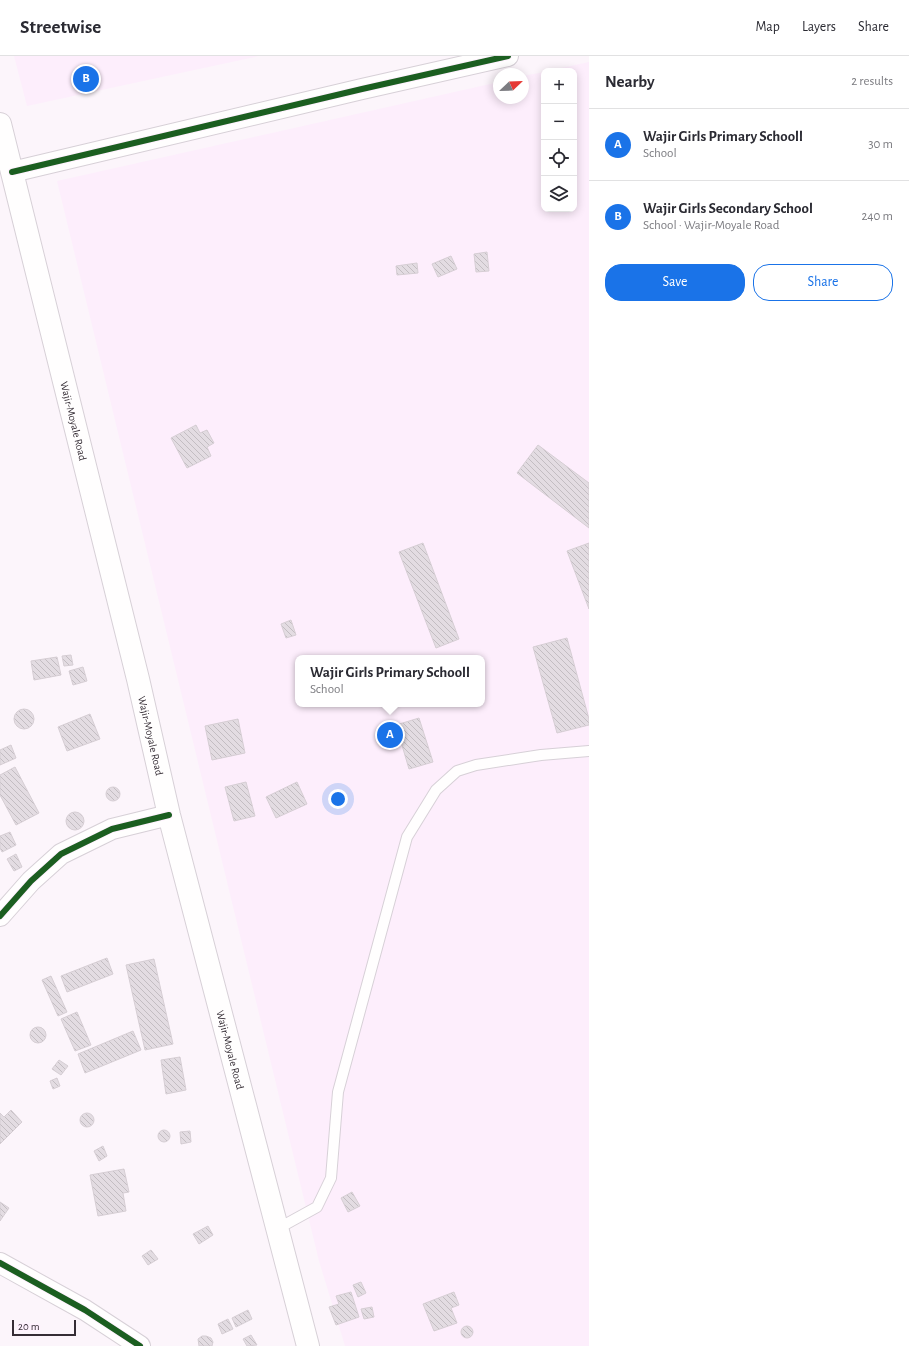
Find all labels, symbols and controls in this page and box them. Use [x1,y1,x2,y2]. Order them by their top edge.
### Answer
text: Streetwise [20,18,101,37]
text: Map [755,20,780,34]
text: Layers [802,20,836,34]
text: Share [858,20,889,34]
pin: B [73,64,99,94]
north arrow [493,68,529,104]
map controls [541,68,577,212]
button: + [541,68,577,104]
text: Nearby [605,73,655,90]
text: 2 results [851,75,893,88]
button: − [541,104,577,140]
text: Wajir Girls Primary Schooll [643,129,803,144]
text: A [614,138,622,151]
text: 30 m [868,138,893,151]
button: locate [541,140,577,176]
text: School [643,147,677,160]
button: layers [541,176,577,212]
text: Wajir Girls Secondary School [643,201,813,216]
text: B [614,210,622,223]
text: 240 m [861,210,893,223]
text: School · Wajir-Moyale Road [643,219,780,232]
button: Save [605,264,745,301]
button: Share [753,264,893,301]
street label: Wajir-Moyale Road [58,380,89,462]
popup [295,655,485,707]
text: Wajir Girls Primary Schooll [310,665,470,680]
text: School [310,683,344,696]
street label: Wajir-Moyale Road [136,695,165,777]
pin: A [377,720,403,750]
your location [328,789,348,809]
street label: Wajir-Moyale Road [214,1009,246,1091]
scale bar [12,1318,76,1337]
text: 20 m [18,1321,39,1332]

